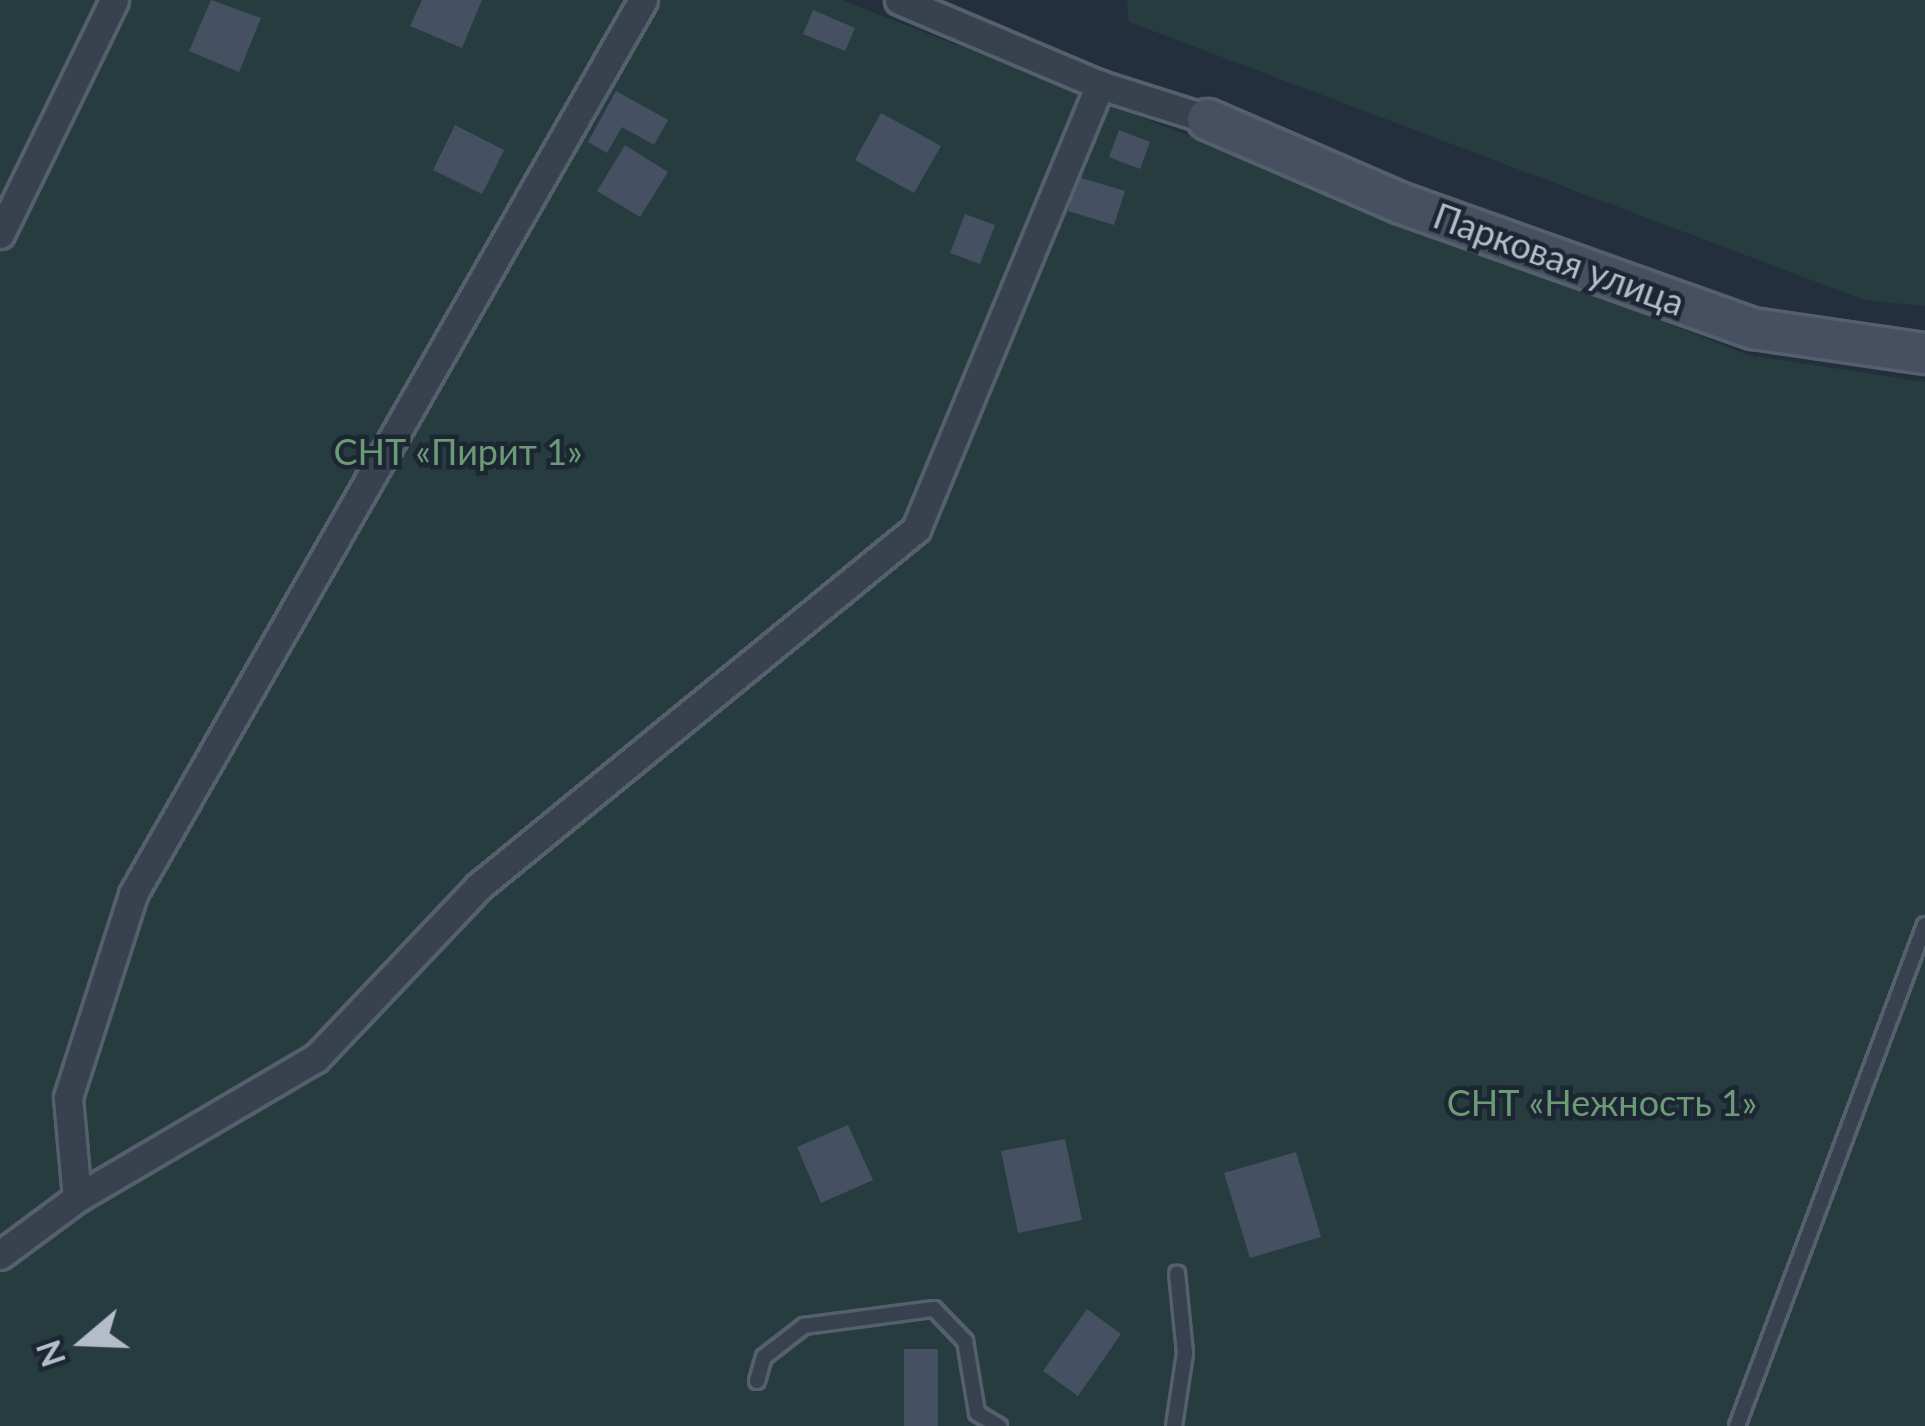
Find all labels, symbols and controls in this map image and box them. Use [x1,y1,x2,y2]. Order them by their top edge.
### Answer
street label: Парковая улица [1428,194,1690,324]
park label: СНТ «Пирит 1» [333,430,583,474]
park label: СНТ «Нежность 1» [1447,1081,1757,1125]
north arrow [24,1282,144,1402]
text: N [27,1335,73,1372]

